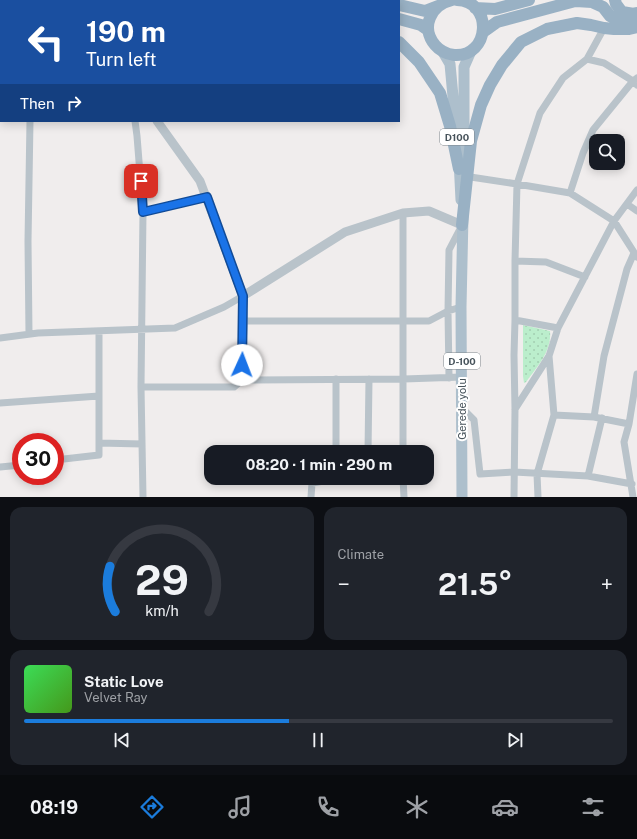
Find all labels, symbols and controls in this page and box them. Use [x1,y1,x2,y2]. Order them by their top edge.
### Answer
text: 190 m [86,15,166,48]
icon: left [20,16,72,68]
text: Turn left [86,49,156,70]
icon: right [63,92,85,114]
text: Then [20,95,55,112]
road number: D100 [440,129,474,145]
map controls [589,134,625,170]
button: search [589,134,625,170]
pin [124,164,158,198]
icon: arrive [130,170,152,192]
position arrow [221,344,263,386]
road number: D-100 [444,353,480,369]
street label: Gerede yolu [456,378,468,440]
speed limit sign: 30 [12,433,64,485]
text: 08:20 · 1 min · 290 m [246,456,392,473]
text: Climate [338,547,384,562]
text: 29 [135,554,189,603]
text: 21.5° [438,566,512,602]
text: − [338,571,350,597]
text: + [601,571,613,597]
text: km/h [145,601,179,618]
text: Static Love [84,673,164,690]
text: Velvet Ray [84,690,148,705]
icon: previous [111,729,133,751]
icon: pause [307,729,329,751]
icon: next [504,729,526,751]
icon: directions [138,793,166,821]
icon: music [226,793,254,821]
icon: phone [314,793,342,821]
icon: climate [403,793,431,821]
icon: car [491,793,519,821]
icon: filters [579,793,607,821]
text: 08:19 [30,797,78,818]

